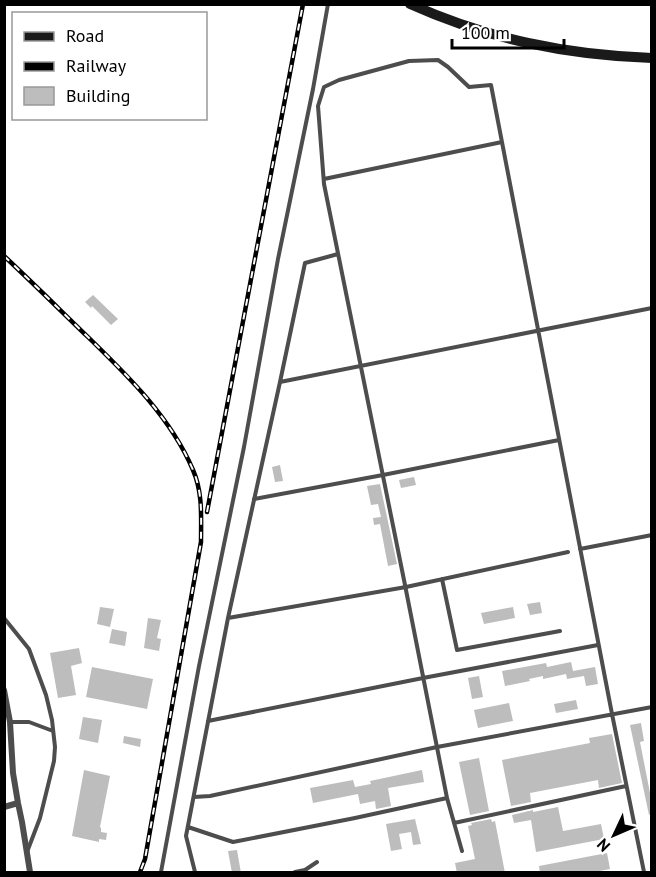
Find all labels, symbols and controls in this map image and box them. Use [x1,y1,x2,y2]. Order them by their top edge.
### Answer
legend [12,12,207,120]
scale bar [452,12,564,50]
text: 100 m [461,21,510,44]
text: Road [66,24,104,47]
text: Railway [66,54,127,77]
text: Building [66,84,130,107]
north arrow [584,805,644,865]
text: N [592,835,614,856]

